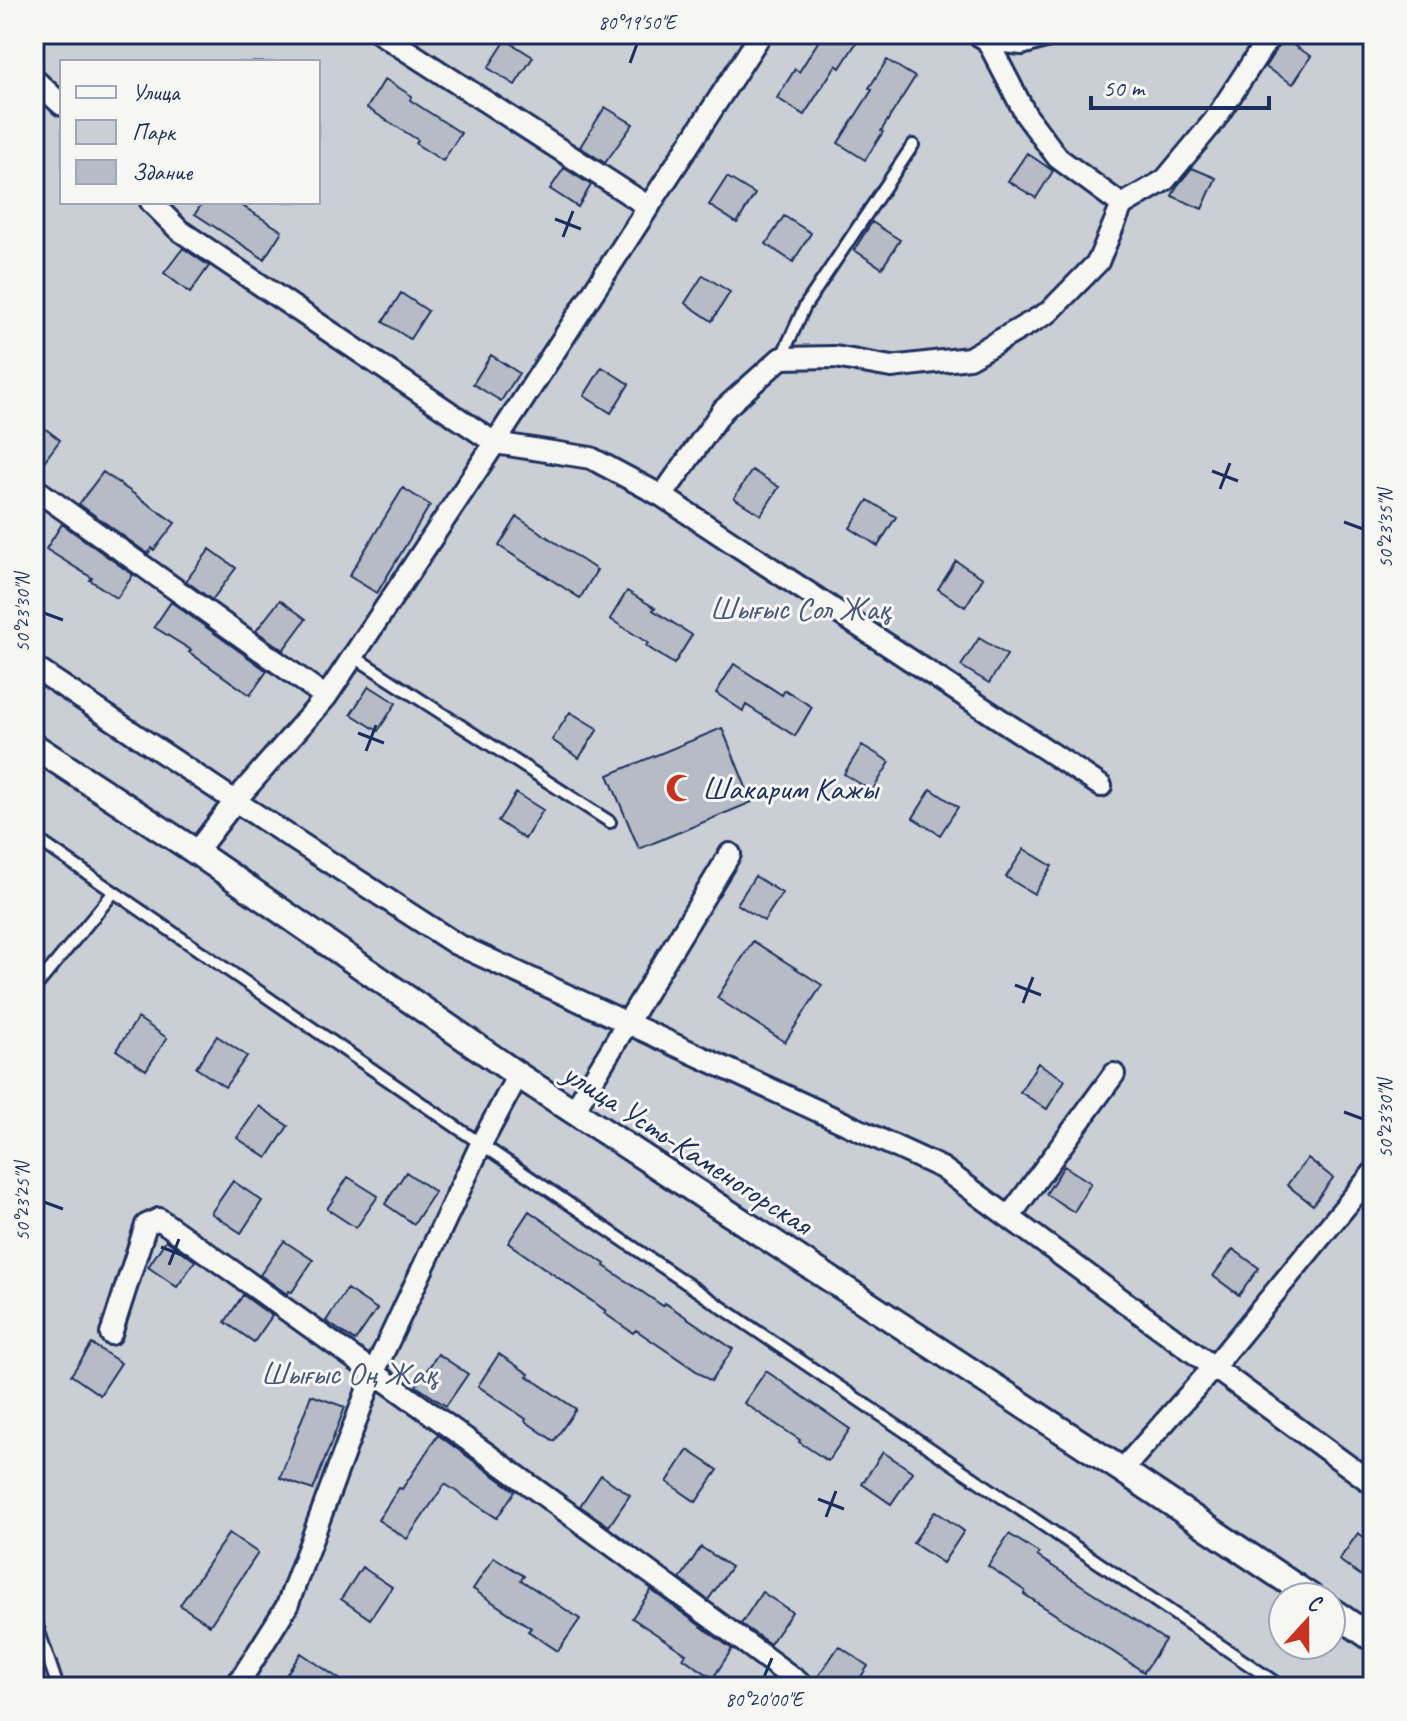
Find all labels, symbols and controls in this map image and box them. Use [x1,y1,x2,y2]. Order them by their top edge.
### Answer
text: 80°19'50"E [598,10,678,35]
legend [60,60,320,204]
scale bar [1091,60,1269,110]
text: 50 m [1103,73,1146,103]
text: Улица [132,77,181,107]
text: Парк [132,117,177,147]
text: Здание [132,157,194,187]
text: 50°23'35"N [1373,487,1398,568]
text: 50°23'30"N [10,571,35,652]
park label: Шығыс Сол Жақ [709,588,893,629]
place label: Шакарим Кажы [702,768,880,809]
mosque icon: Шакарим Кажы [665,773,695,803]
street label: улица Усть-Каменогорская [554,1051,822,1245]
text: 50°23'30"N [1373,1077,1398,1158]
text: 50°23'25"N [10,1160,35,1241]
park label: Шығыс Оң Жақ [261,1353,439,1394]
north arrow [1267,1581,1347,1661]
text: С [1304,1588,1327,1619]
text: 80°20'00"E [725,1687,805,1712]

